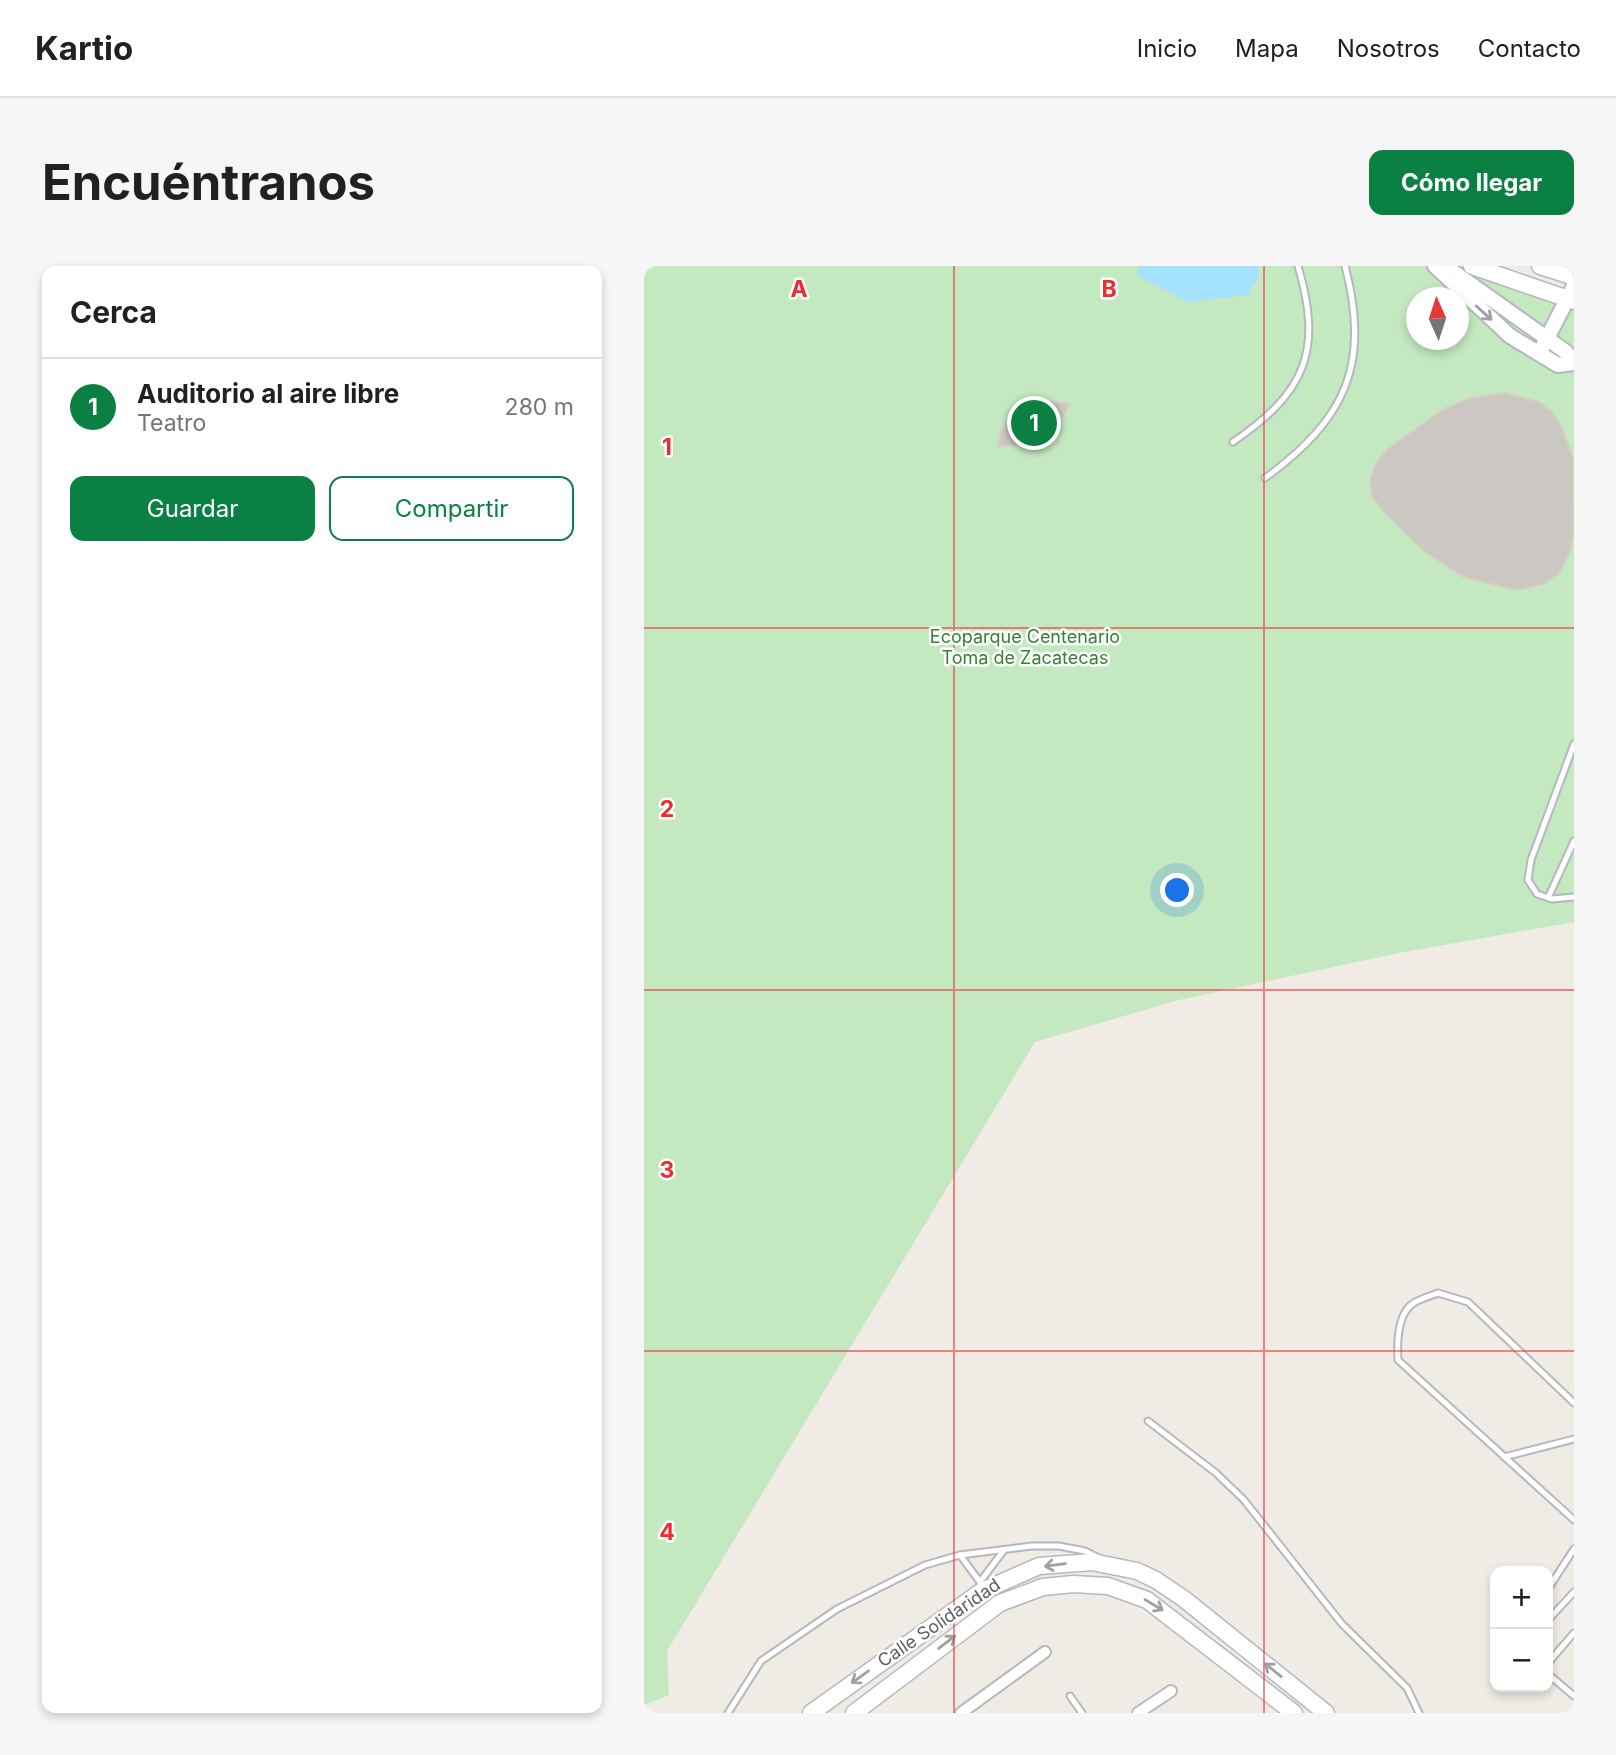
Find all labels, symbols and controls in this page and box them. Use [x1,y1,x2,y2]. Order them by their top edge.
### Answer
text: Kartio [35,28,133,68]
text: Inicio [1137,34,1197,63]
text: Mapa [1235,34,1299,63]
text: Nosotros [1337,34,1440,63]
text: Contacto [1478,34,1581,63]
button: Cómo llegar [1369,150,1574,215]
text: Encuéntranos [42,153,375,212]
text: A [790,275,808,303]
text: B [1101,275,1117,303]
north arrow [1406,287,1469,350]
text: Cerca [70,294,157,330]
one-way arrow [1475,304,1492,321]
text: Auditorio al aire libre [137,378,399,409]
text: 1 [88,393,98,421]
text: 280 m [505,393,574,421]
pin: 1 [1011,397,1057,449]
text: Teatro [137,409,206,437]
text: 1 [662,433,672,461]
button: Guardar [70,476,315,541]
button: Compartir [329,476,574,541]
park label: Ecoparque Centenario Toma de Zacatecas [930,626,1120,668]
text: 2 [660,795,674,823]
your location [1160,873,1194,907]
text: 3 [660,1156,674,1184]
text: 4 [659,1518,675,1546]
one-way arrow [1044,1558,1066,1571]
map controls [1490,1566,1553,1692]
button: + [1490,1566,1553,1629]
street label: Calle Solidaridad [873,1574,1004,1671]
one-way arrow [1144,1598,1164,1612]
button: − [1490,1629,1553,1692]
one-way arrow [937,1634,956,1649]
one-way arrow [1264,1663,1282,1678]
one-way arrow [851,1670,870,1684]

